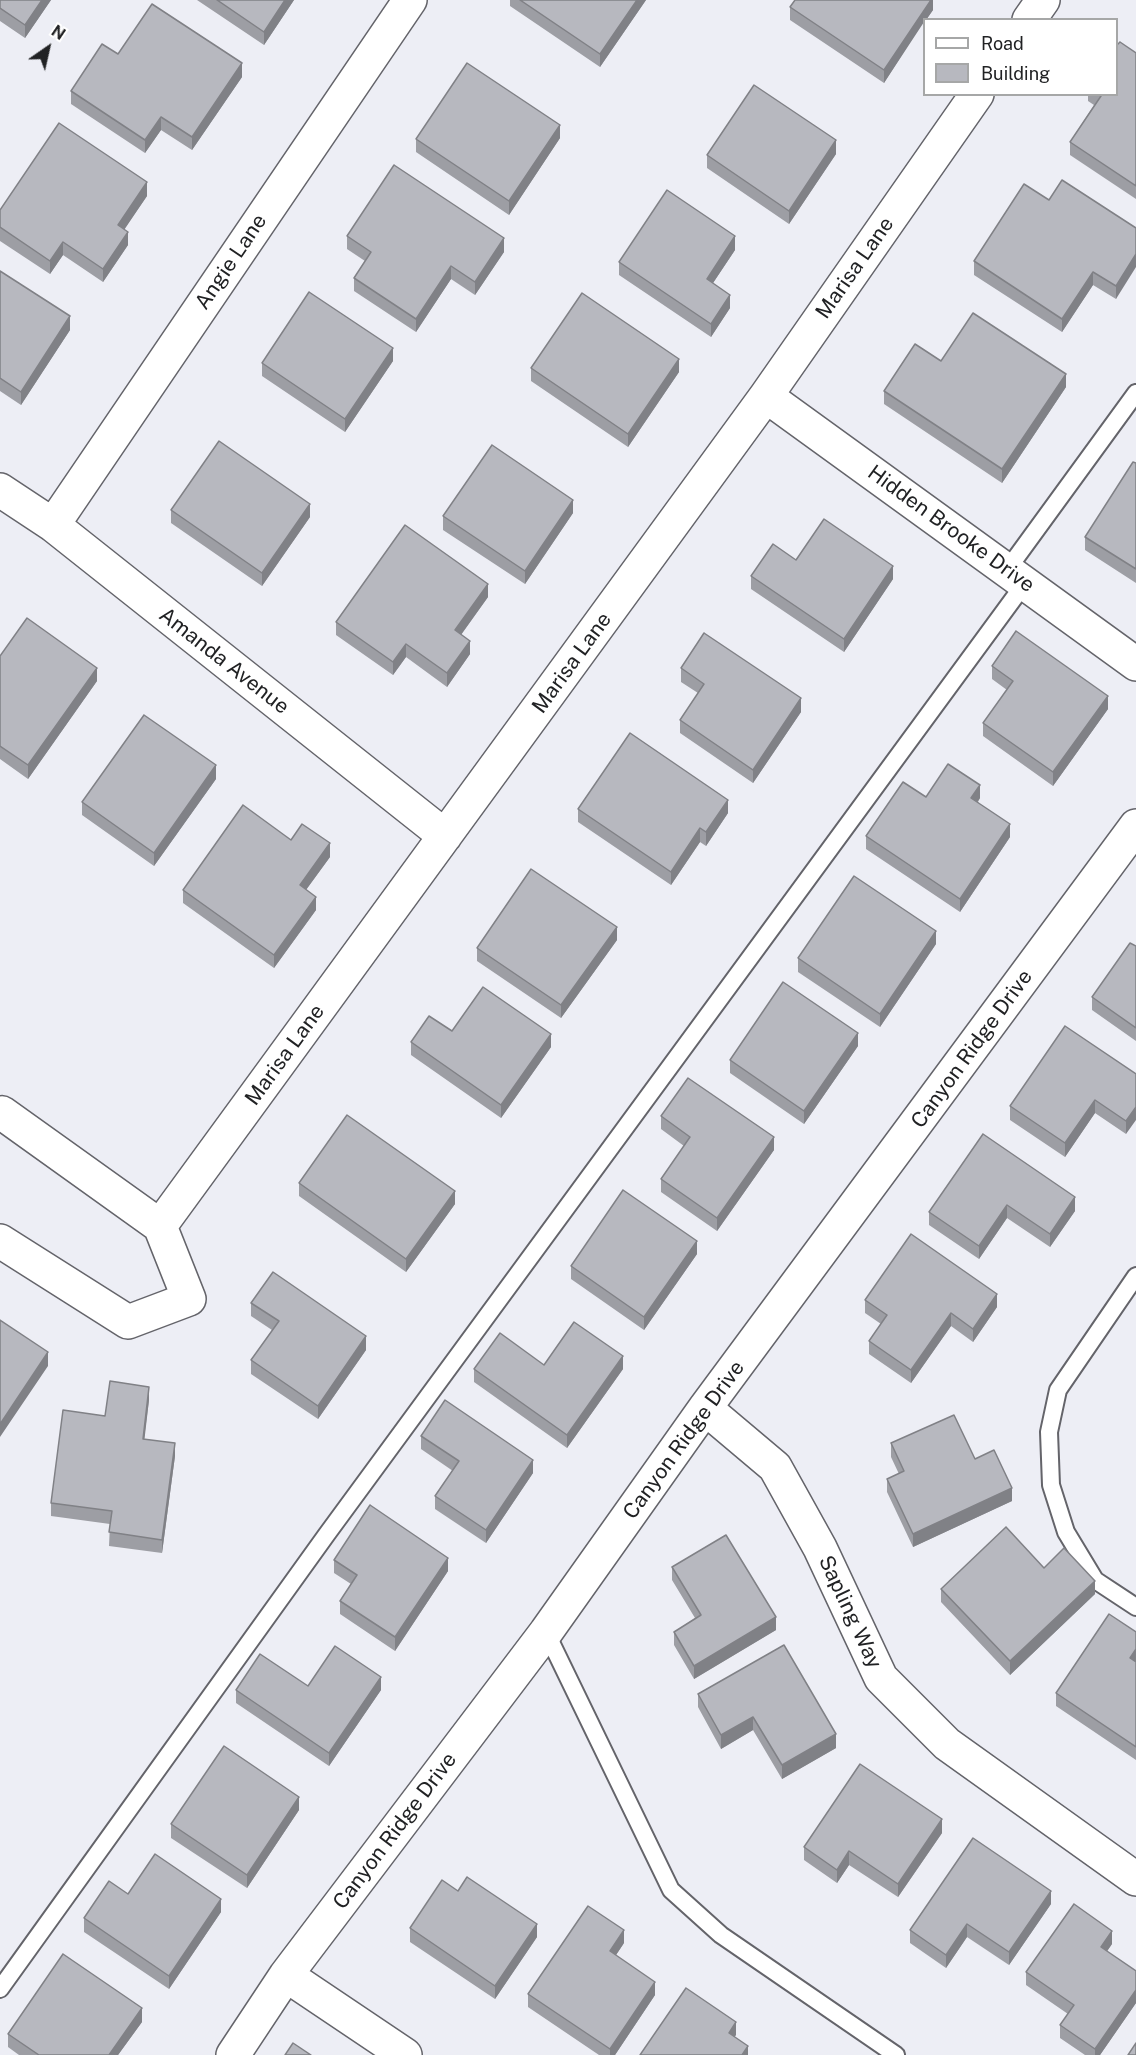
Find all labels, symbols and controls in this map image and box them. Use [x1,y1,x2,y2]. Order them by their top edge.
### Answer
north arrow [18,18,78,78]
legend [923,18,1118,96]
text: N [48,21,69,44]
text: Road [981,33,1024,54]
text: Building [981,63,1050,84]
street label: Angie Lane [190,209,272,315]
street label: Marisa Lane [811,212,899,324]
street label: Hidden Brooke Drive [863,460,1039,598]
street label: Amanda Avenue [154,602,294,720]
street label: Marisa Lane [527,608,617,718]
street label: Canyon Ridge Drive [906,965,1038,1133]
street label: Marisa Lane [240,1000,330,1110]
street label: Canyon Ridge Drive [618,1356,750,1524]
street label: Sapling Way [813,1552,887,1672]
street label: Canyon Ridge Drive [328,1748,462,1914]

